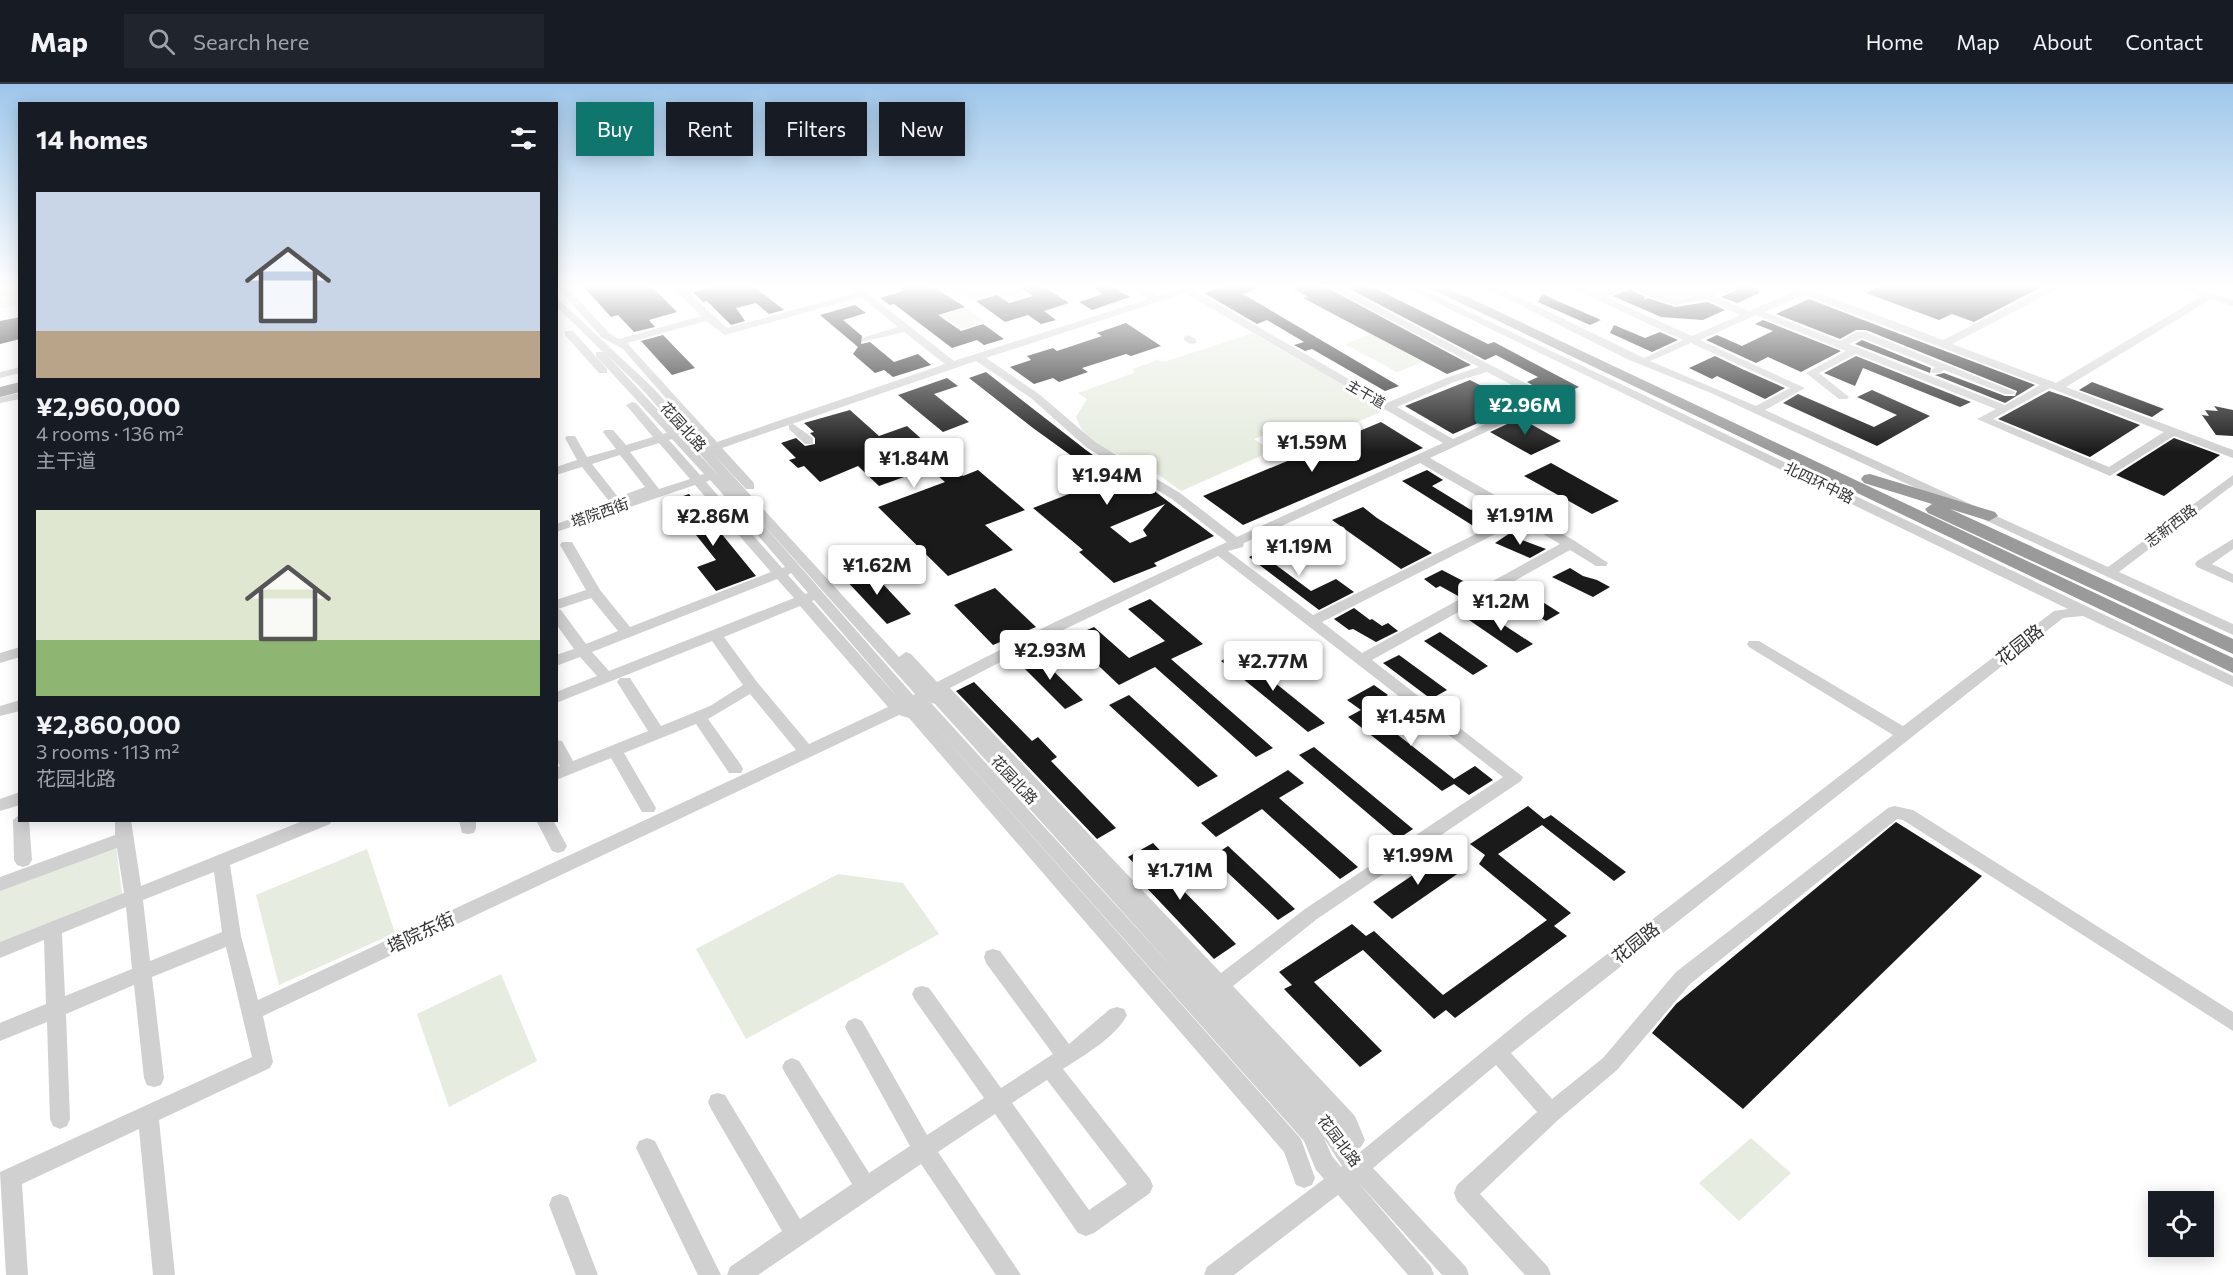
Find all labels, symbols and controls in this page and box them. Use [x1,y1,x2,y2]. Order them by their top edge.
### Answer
search box [124,14,544,68]
text: Map [30,24,88,58]
icon: search [145,25,178,58]
text: Search here [193,28,309,55]
text: Home [1866,29,1923,54]
text: Map [1956,29,2000,54]
text: About [2033,29,2092,54]
text: Contact [2125,29,2203,54]
chip: Buy [576,102,654,156]
chip: Rent [666,102,753,156]
chip: Filters [765,102,867,156]
chip: New [879,102,965,156]
icon: filters [507,122,540,155]
text: 14 homes [36,123,148,154]
icon: home [234,231,342,339]
street label: 主干道 [1344,376,1389,411]
pin: ¥2.96M [1476,385,1574,436]
text: ¥2,960,000 [36,390,181,421]
text: ¥2.96M [1488,392,1562,416]
street label: 花园北路 [657,398,711,455]
text: 4 rooms · 136 m² [36,421,184,445]
pin: ¥1.59M [1263,422,1361,473]
text: ¥1.59M [1277,429,1347,453]
pin: ¥1.84M [865,438,963,489]
text: ¥1.84M [879,445,949,469]
text: 主干道 [36,448,96,472]
pin: ¥1.94M [1058,455,1156,506]
street label: 北四环中路 [1782,458,1857,507]
text: ¥1.94M [1072,462,1142,486]
street label: 塔院西街 [568,494,631,530]
pin: ¥1.91M [1471,495,1569,546]
pin: ¥2.86M [664,496,762,547]
street label: 志新西路 [2141,500,2200,550]
text: ¥1.91M [1486,502,1554,526]
text: ¥2.86M [676,503,750,527]
pin: ¥1.19M [1250,526,1348,577]
text: ¥1.19M [1266,533,1332,557]
pin: ¥1.62M [828,545,926,596]
icon: home [234,549,342,657]
text: ¥1.62M [842,552,912,576]
pin: ¥1.2M [1459,581,1543,632]
text: ¥1.2M [1472,588,1530,612]
street label: 花园路 [1991,619,2047,670]
pin: ¥2.93M [1001,630,1099,681]
text: ¥2.93M [1014,637,1086,661]
pin: ¥2.77M [1224,641,1322,692]
text: ¥2.77M [1238,648,1308,672]
pin: ¥1.45M [1362,696,1460,747]
text: ¥1.45M [1376,703,1446,727]
text: ¥2,860,000 [36,708,181,739]
text: 3 rooms · 113 m² [36,739,180,763]
street label: 花园北路 [988,751,1042,807]
text: 花园北路 [36,766,116,790]
pin: ¥1.99M [1369,835,1467,886]
text: ¥1.99M [1383,842,1453,866]
pin: ¥1.71M [1131,850,1229,901]
text: ¥1.71M [1147,857,1213,881]
street label: 塔院东街 [383,907,458,957]
street label: 花园路 [1607,917,1663,968]
street label: 花园北路 [1315,1111,1365,1170]
map controls [2148,1191,2214,1257]
button: locate [2148,1191,2214,1257]

